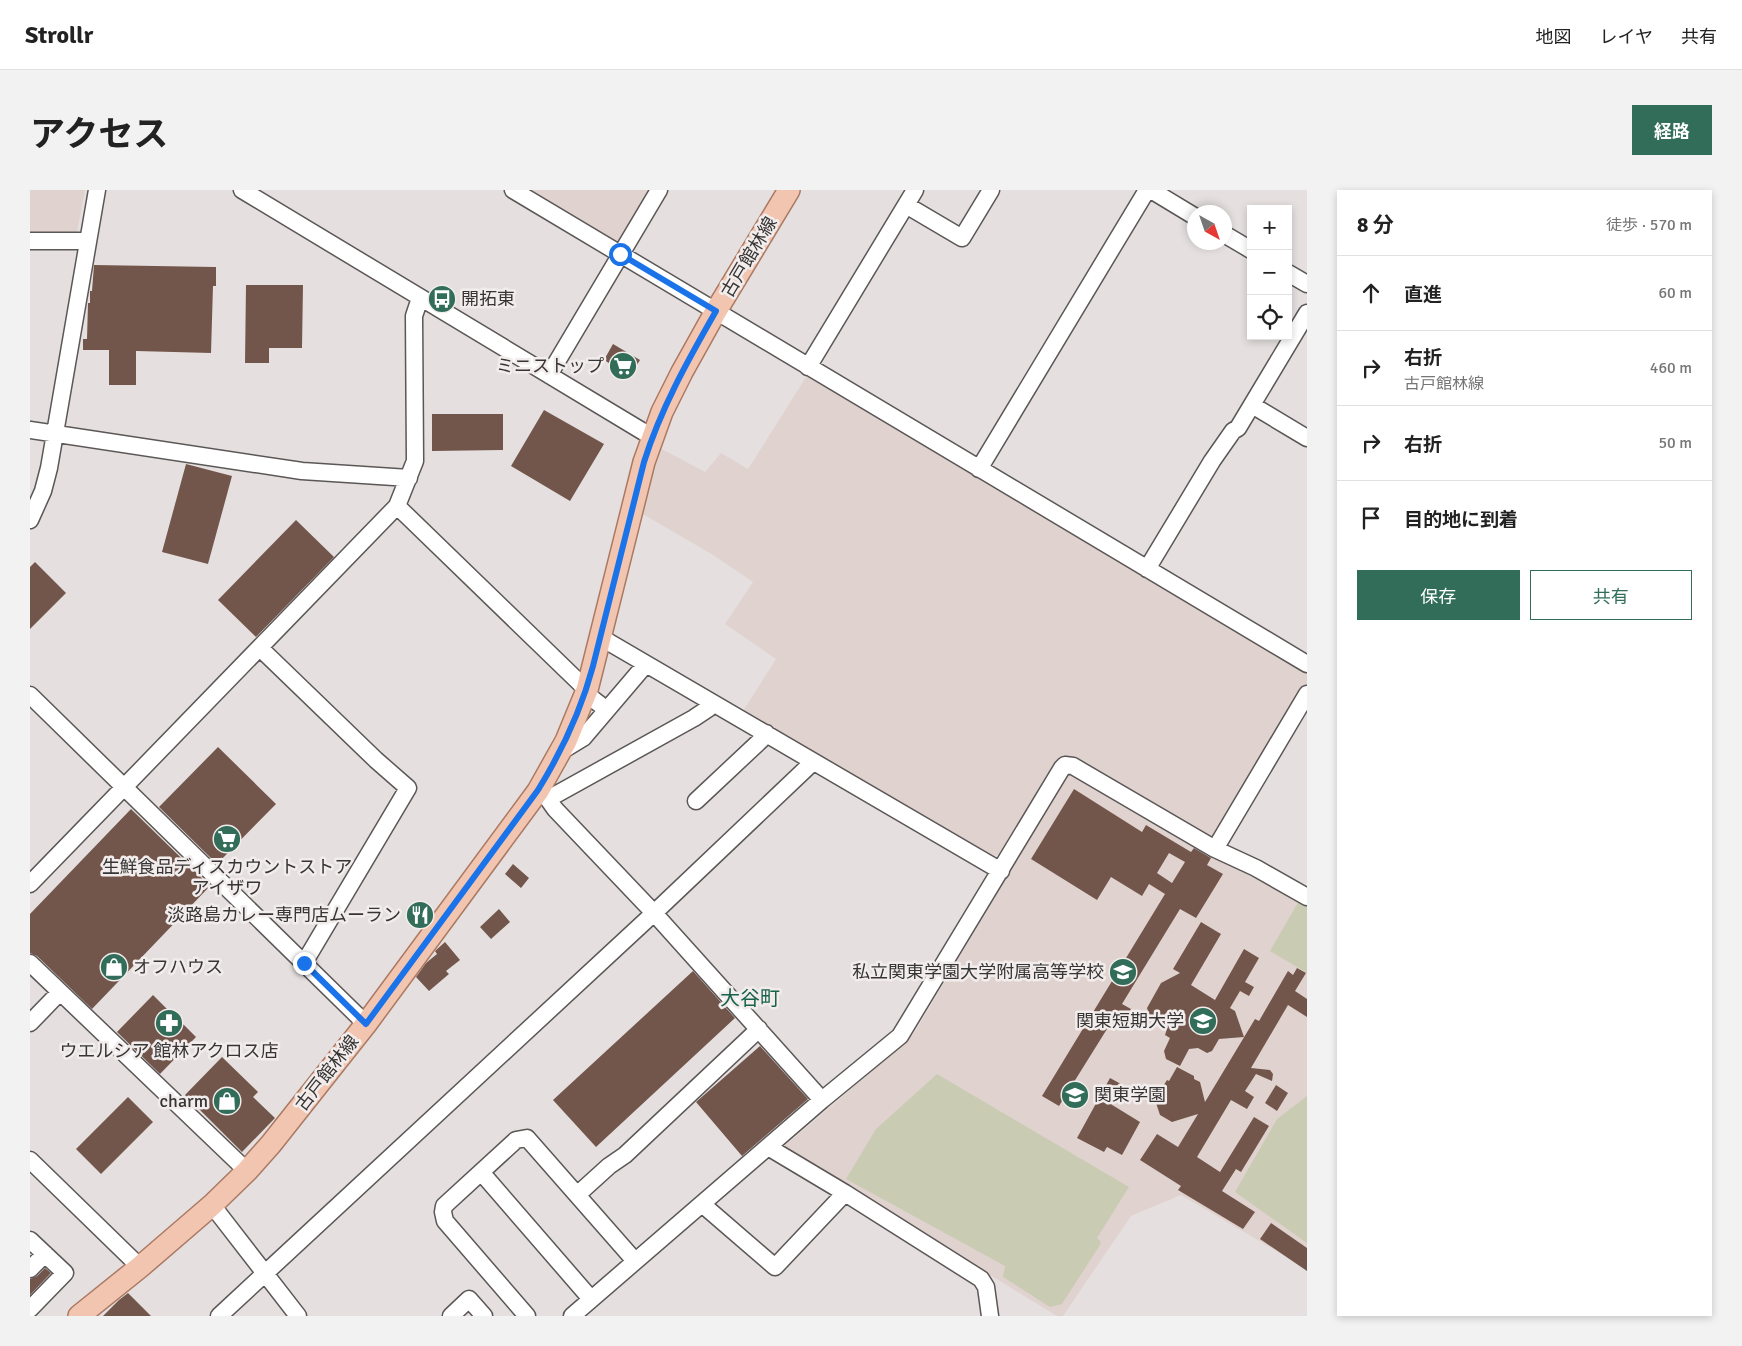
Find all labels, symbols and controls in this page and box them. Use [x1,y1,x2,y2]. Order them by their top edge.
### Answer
text: Strollr [25,20,93,50]
text: 地図 [1536,26,1572,48]
text: レイヤ [1600,26,1653,48]
text: 共有 [1681,26,1717,48]
button: 経路 [1632,105,1712,155]
text: アクセス [30,113,168,156]
north arrow [1187,205,1232,250]
map controls [1247,205,1292,340]
button: + [1247,205,1292,250]
text: 8 分 [1357,212,1394,238]
street label: 古戸館林線 [716,213,782,301]
text: 徒歩 · 570 m [1606,215,1692,235]
route start [609,243,632,266]
button: − [1247,250,1292,295]
icon: ahead [1357,279,1385,307]
text: 直進 [1404,283,1442,307]
text: 60 m [1658,283,1692,303]
bus stop icon: 開拓東 [427,284,457,314]
place label: 開拓東 [461,288,515,310]
button: locate [1247,295,1292,340]
text: 右折 [1404,346,1442,370]
supermarket icon: ミニストップ [608,351,638,381]
icon: right [1357,354,1385,382]
place label: ミニストップ [496,355,604,377]
text: 460 m [1650,358,1692,378]
text: 古戸館林線 [1404,374,1484,394]
icon: right [1357,429,1385,457]
text: 右折 [1404,433,1442,457]
text: 50 m [1658,433,1692,453]
icon: arrive [1357,504,1385,532]
text: 目的地に到着 [1404,508,1518,532]
button: 保存 [1357,570,1520,620]
button: 共有 [1530,570,1692,620]
supermarket icon: 生鮮食品ディスカウントストア アイザワ [212,824,242,854]
place label: 生鮮食品ディスカウントストア アイザワ [102,856,352,899]
restaurant icon: 淡路島カレー専門店ムーラン [405,900,435,930]
place label: 淡路島カレー専門店ムーラン [167,904,401,926]
shop icon: オフハウス [99,952,129,982]
route end [293,952,316,975]
place label: オフハウス [133,956,223,978]
school or university icon: 私立関東学園大学附属高等学校 [1108,957,1138,987]
place label: 私立関東学園大学附属高等学校 [852,961,1104,983]
district label: 大谷町 [720,986,780,1011]
school or university icon: 関東短期大学 [1188,1006,1218,1036]
pharmacy icon: ウエルシア 館林アクロス店 [154,1008,184,1038]
place label: 関東短期大学 [1076,1010,1184,1032]
street label: 古戸館林線 [291,1031,363,1115]
place label: ウエルシア 館林アクロス店 [59,1040,279,1062]
school or university icon: 関東学園 [1060,1080,1090,1110]
place label: 関東学園 [1094,1084,1166,1106]
shop icon: charm [212,1086,242,1116]
place label: charm [160,1090,208,1112]

